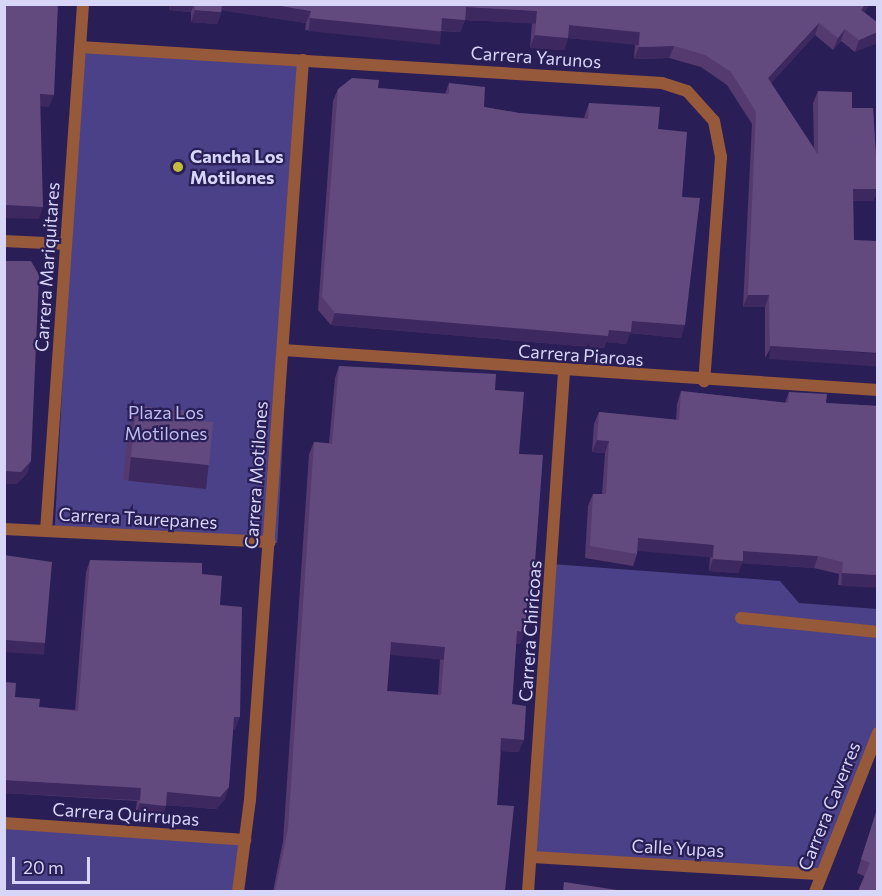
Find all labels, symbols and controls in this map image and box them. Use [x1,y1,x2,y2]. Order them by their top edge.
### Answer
street label: Carrera Yarunos [470,42,602,72]
place label: Cancha Los Motilones [190,146,284,188]
marker: Cancha Los Motilones [171,160,185,174]
street label: Carrera Mariquitares [30,181,64,353]
street label: Carrera Piaroas [518,340,644,370]
street label: Carrera Motilones [240,400,272,550]
park label: Plaza Los Motilones [124,402,208,444]
street label: Carrera Taurepanes [58,503,218,533]
street label: Carrera Chiricoas [514,560,546,702]
street label: Carrera Caverres [793,738,865,874]
street label: Carrera Quirrupas [52,798,200,830]
street label: Calle Yupas [631,835,725,861]
scale bar [15,845,93,883]
text: 20 m [23,856,64,878]

